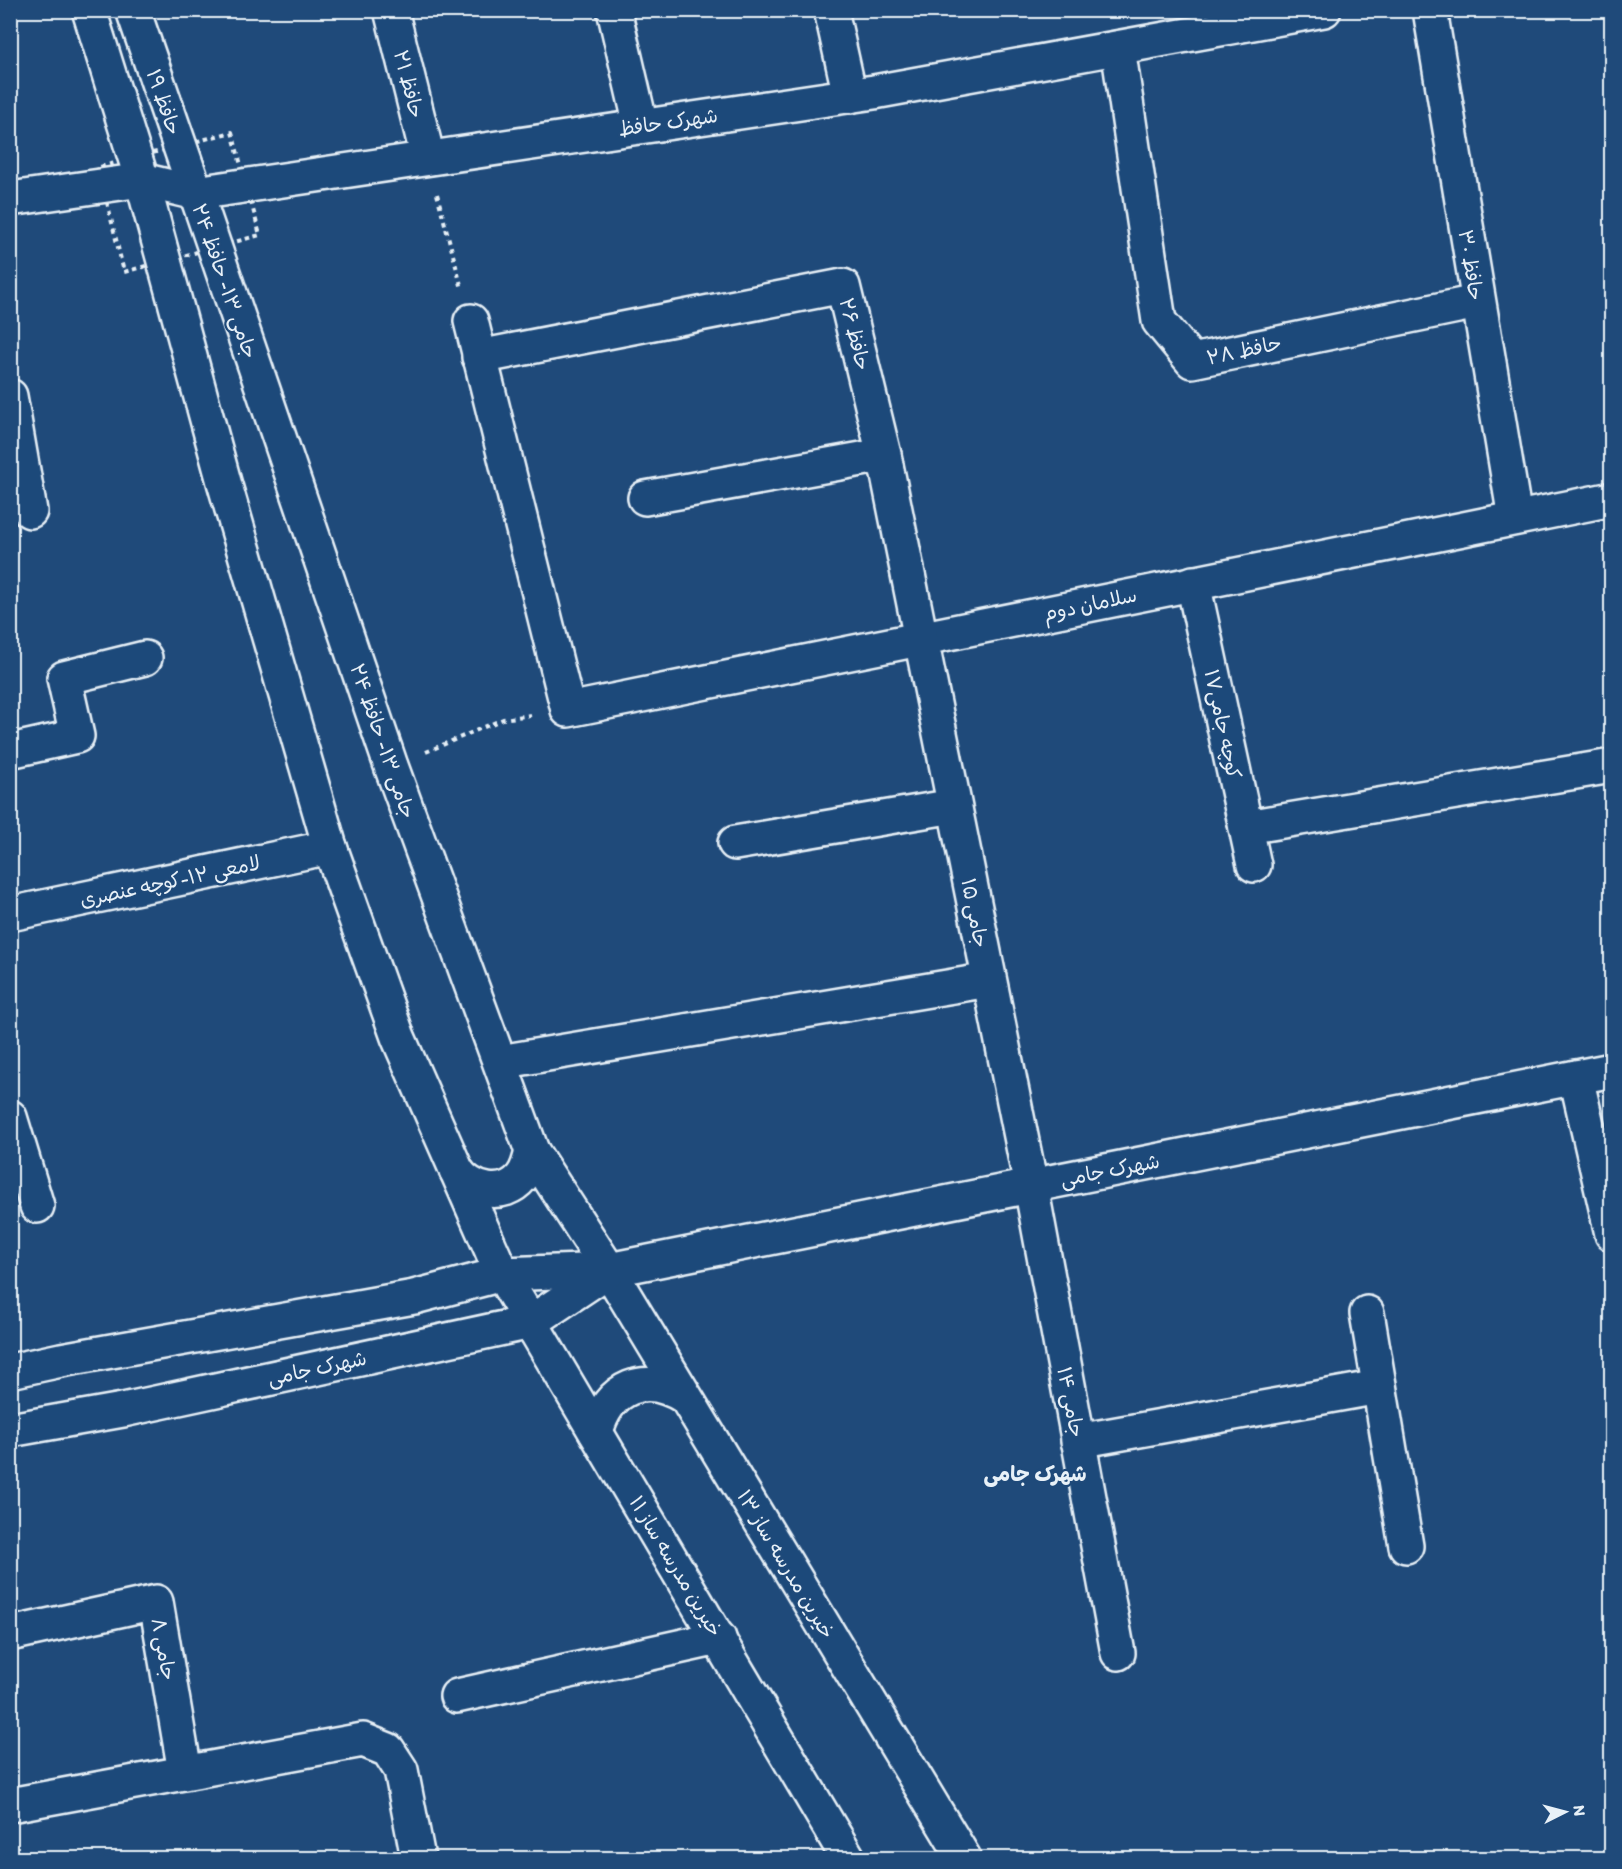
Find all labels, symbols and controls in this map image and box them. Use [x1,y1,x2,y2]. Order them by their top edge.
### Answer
street label: حافظ ۲۱ [389,48,429,120]
street label: ۱۹ حافظ [142,66,186,138]
street label: شهرک حافظ [617,103,719,141]
street label: جامی ۱۳- حافظ ۲۴ [186,200,263,362]
street label: ۳۰ حافظ [1454,228,1488,302]
street label: حافظ ۲۶ [834,295,876,373]
street label: حافظ ۲۸ [1204,330,1284,370]
street label: سلامان دوم [1041,582,1140,630]
street label: جامی ۱۳- حافظ ۲۴ [344,660,421,822]
street label: کوچه جامی۱۷ [1199,667,1246,781]
street label: لامعی ۱۲-کوچه عنصری [78,850,263,913]
street label: ۱۵ جامی [956,876,993,950]
street label: شهرک جامی [1058,1149,1162,1192]
street label: شهرک جامی [265,1346,369,1391]
street label: ۱۴ جامی [1051,1365,1090,1440]
district label: شهرک جامی [983,1461,1087,1487]
street label: ۱۳ خیرین مدرسه ساز [732,1485,840,1643]
street label: ۱۱ خیرین مدرسه ساز [624,1491,728,1641]
street label: ۸ جامی [146,1616,181,1682]
north arrow [1535,1782,1595,1842]
text: N [1569,1804,1589,1817]

